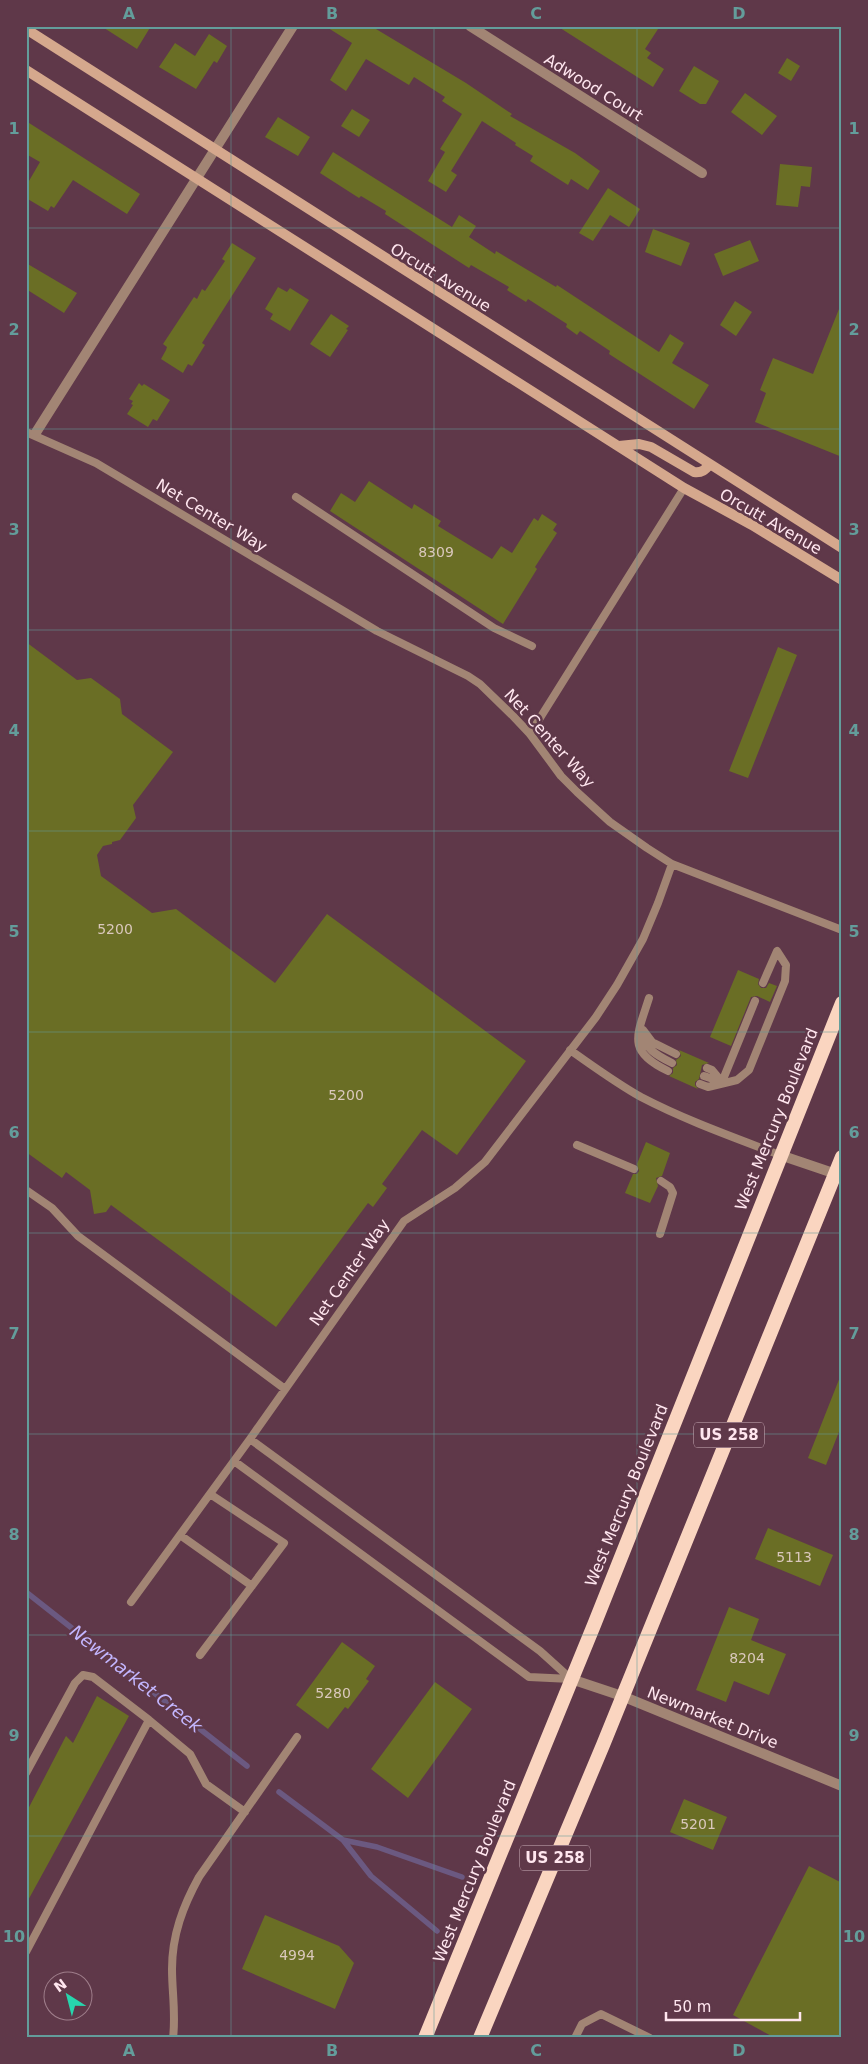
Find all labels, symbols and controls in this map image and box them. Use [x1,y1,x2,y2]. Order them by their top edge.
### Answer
text: A [123,4,136,23]
text: B [326,4,338,23]
text: C [530,4,542,23]
text: D [732,4,746,23]
street label: Adwood Court [541,50,647,125]
text: 1 [8,119,20,138]
text: 1 [848,119,860,138]
street label: Orcutt Avenue [387,239,494,316]
text: 2 [8,320,20,339]
text: 2 [848,320,860,339]
street label: Net Center Way [153,475,271,556]
street label: Orcutt Avenue [716,484,825,558]
text: 3 [8,520,20,539]
text: 3 [848,520,860,539]
house number: 8309 [418,544,454,560]
street label: Net Center Way [500,685,599,792]
text: 4 [8,721,20,740]
text: 4 [848,721,860,740]
house number: 5200 [97,921,133,937]
text: 5 [8,922,20,941]
text: 5 [848,922,860,941]
street label: West Mercury Boulevard [731,1025,822,1213]
house number: 5200 [328,1087,364,1103]
text: 6 [8,1123,20,1142]
text: 6 [848,1123,860,1142]
street label: Net Center Way [305,1215,393,1329]
text: 7 [8,1324,20,1343]
text: 7 [848,1324,860,1343]
street label: West Mercury Boulevard [581,1401,672,1589]
road number: US 258 [694,1422,764,1448]
text: 8 [8,1525,20,1544]
text: 8 [848,1525,860,1544]
house number: 5113 [776,1549,812,1565]
water label: Newmarket Creek [66,1620,208,1738]
house number: 8204 [729,1650,765,1666]
street label: Newmarket Drive [645,1683,781,1752]
house number: 5280 [315,1685,351,1701]
text: 9 [8,1726,20,1745]
text: 9 [848,1726,860,1745]
street label: West Mercury Boulevard [429,1777,520,1965]
house number: 5201 [680,1816,716,1832]
road number: US 258 [520,1846,590,1870]
text: 10 [3,1927,25,1946]
text: 10 [843,1927,865,1946]
house number: 4994 [279,1947,315,1963]
north arrow [42,1972,92,2022]
text: N [51,1976,70,1995]
scale bar [666,1989,799,2021]
text: 50 m [673,1998,711,2016]
text: A [123,2041,136,2060]
text: B [326,2041,338,2060]
text: C [530,2041,542,2060]
text: D [732,2041,746,2060]

